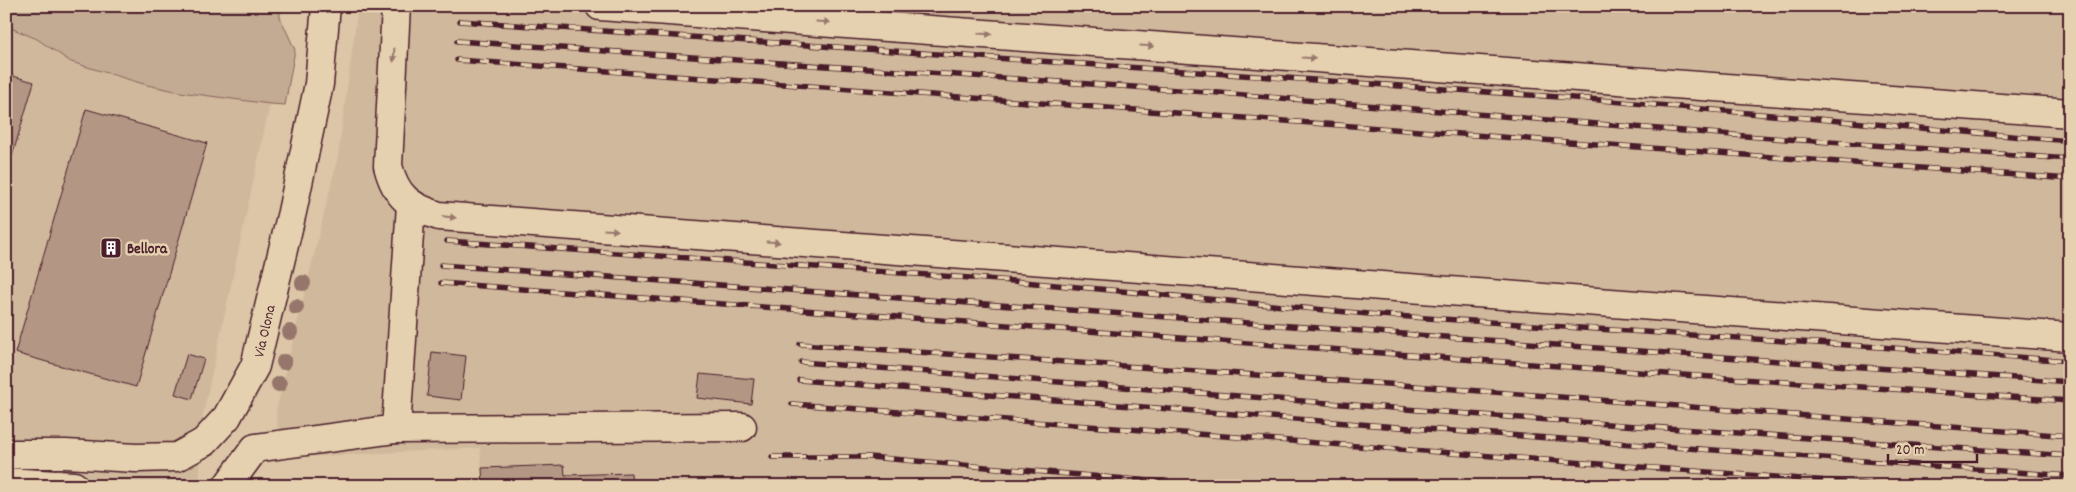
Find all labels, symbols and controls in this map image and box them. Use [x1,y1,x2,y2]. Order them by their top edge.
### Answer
one-way arrow [815,19,831,27]
one-way arrow [977,31,993,39]
one-way arrow [1139,42,1155,50]
one-way arrow [389,47,397,63]
one-way arrow [1302,54,1318,62]
one-way arrow [441,213,457,221]
one-way arrow [603,226,619,234]
building icon: Bellora [99,236,123,260]
one-way arrow [765,238,781,246]
place label: Bellora [127,239,168,261]
street label: Via Olona [249,302,283,360]
scale bar [1888,432,1977,464]
text: 20 m [1896,440,1924,462]

